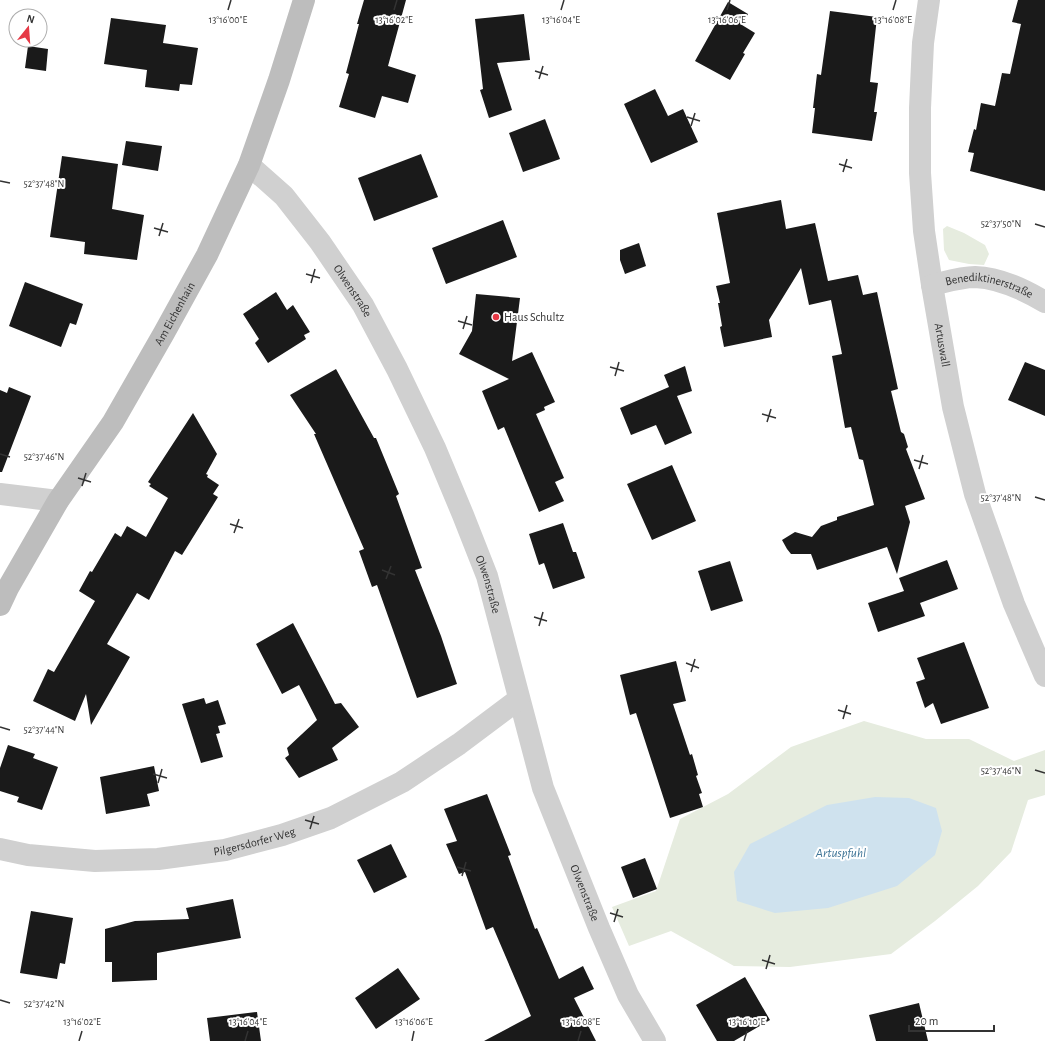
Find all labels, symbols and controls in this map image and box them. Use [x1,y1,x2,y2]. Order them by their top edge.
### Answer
north arrow [8,8,48,48]
text: N [26,13,36,25]
text: 13°16'00"E [209,15,247,25]
text: 13°16'02"E [375,15,413,25]
text: 13°16'04"E [542,15,580,25]
text: 13°16'06"E [708,15,746,25]
text: 13°16'08"E [874,15,912,25]
text: 52°37'48"N [24,179,64,189]
text: 52°37'50"N [981,219,1021,229]
street label: Olwenstraße [331,262,374,319]
street label: Benediktinerstraße [944,271,1035,300]
street label: Am Eichenhain [152,280,197,348]
place label: Haus Schultz [504,311,564,323]
marker: Haus Schultz [491,312,501,322]
street label: Artuswall [933,322,952,368]
text: 52°37'46"N [24,452,64,462]
text: 52°37'48"N [981,493,1021,503]
street label: Olwenstraße [473,554,503,615]
text: 52°37'44"N [24,725,64,735]
text: 52°37'46"N [981,766,1021,776]
street label: Pilgersdorfer Weg [213,825,297,857]
water label: Artuspfuhl [815,847,866,860]
street label: Olwenstraße [568,863,602,923]
text: 52°37'42"N [24,999,64,1009]
scale bar [909,1007,994,1033]
text: 20 m [915,1015,938,1027]
text: 13°16'02"E [63,1017,101,1027]
text: 13°16'04"E [229,1017,267,1027]
text: 13°16'06"E [395,1017,433,1027]
text: 13°16'08"E [562,1017,600,1027]
text: 13°16'10"E [729,1017,765,1027]

